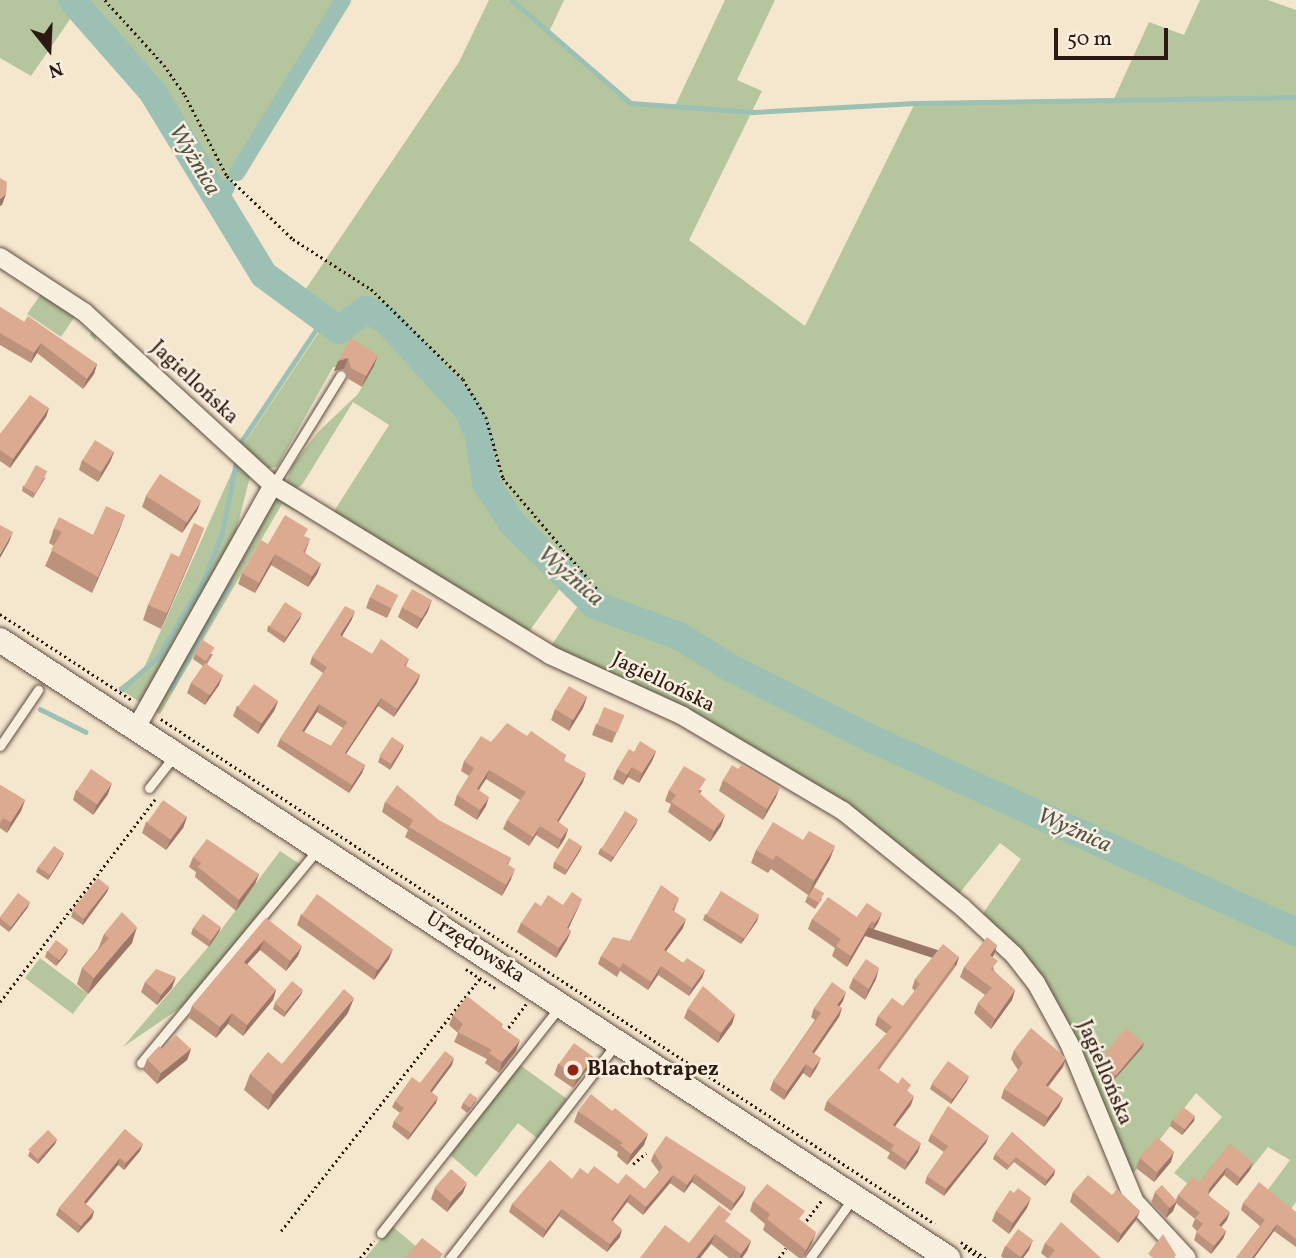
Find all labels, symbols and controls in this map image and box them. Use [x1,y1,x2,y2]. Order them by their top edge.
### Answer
north arrow [14,14,84,84]
scale bar [1058,14,1172,58]
text: 50 m [1067,25,1112,54]
text: N [45,54,66,83]
water label: Wyżnica [162,119,226,201]
street label: Jagiellońska [145,336,243,430]
water label: Wyżnica [531,541,609,613]
street label: Jagiellońska [607,647,719,719]
water label: Wyżnica [1033,802,1115,860]
street label: Urzędowska [421,907,529,989]
street label: Jagiellońska [1071,1017,1137,1129]
place label: Blachotrapez [587,1057,719,1083]
marker: Blachotrapez [565,1062,581,1078]

